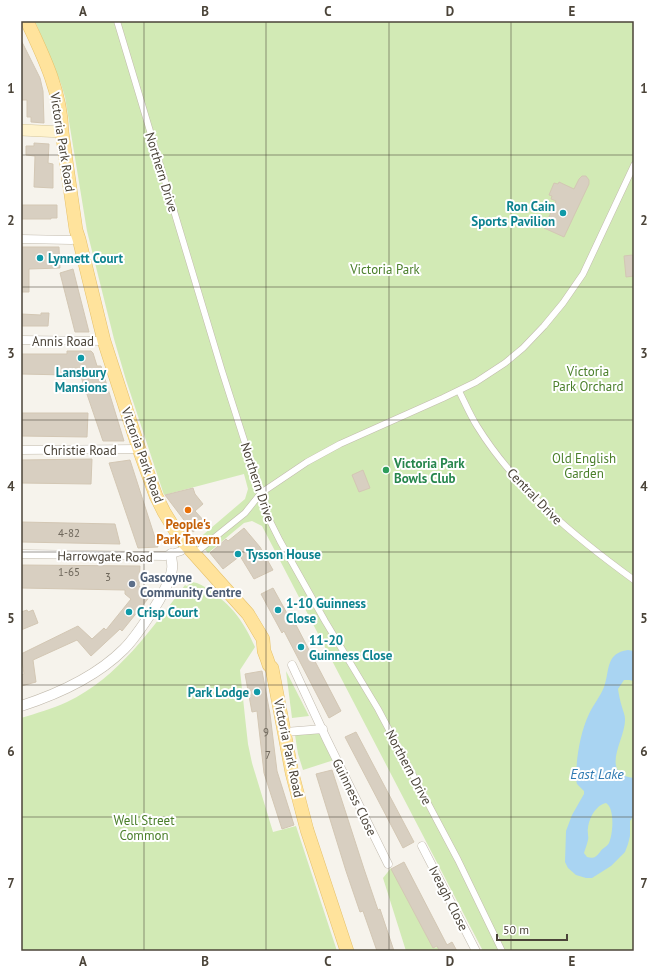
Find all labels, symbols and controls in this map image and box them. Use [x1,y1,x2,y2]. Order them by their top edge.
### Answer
text: A [79,3,87,20]
text: B [201,3,209,20]
text: C [324,3,332,20]
text: D [446,3,454,20]
text: E [569,3,576,20]
text: 1 [7,80,15,97]
text: 1 [640,80,648,97]
street label: Victoria Park Road [46,90,79,193]
street label: Northern Drive [141,130,182,214]
place label: Ron Cain Sports Pavilion [471,198,555,230]
marker: Ron Cain Sports Pavilion [558,208,568,218]
text: 2 [7,212,15,229]
text: 2 [640,212,648,229]
place label: Lynnett Court [48,250,123,267]
marker: Lynnett Court [35,253,45,263]
park label: Victoria Park [349,261,421,278]
street label: Annis Road [32,333,94,350]
text: 3 [7,345,15,362]
text: 3 [640,345,648,362]
marker: Lansbury Mansions [76,353,86,363]
park label: Victoria Park Orchard [552,363,624,395]
place label: Lansbury Mansions [55,364,108,396]
street label: Victoria Park Road [117,404,168,505]
street label: Northern Drive [237,440,278,524]
street label: Christie Road [43,442,117,459]
park label: Old English Garden [552,450,616,482]
place label: Victoria Park Bowls Club [393,455,465,487]
street label: Central Drive [503,464,566,528]
marker: Victoria Park Bowls Club [381,465,391,475]
text: 4 [7,478,15,495]
text: 4 [640,478,648,495]
marker: People's Park Tavern [183,505,193,515]
place label: People's Park Tavern [156,516,220,548]
house number: 4-82 [58,526,80,540]
place label: Tysson House [246,546,321,563]
street label: Harrowgate Road [57,547,153,566]
marker: Tysson House [233,549,243,559]
house number: 1-65 [58,565,80,579]
place label: Gascoyne Community Centre [140,569,242,601]
house number: 3 [105,570,111,584]
marker: Gascoyne Community Centre [127,579,137,589]
place label: 1-10 Guinness Close [286,595,367,627]
place label: Crisp Court [137,604,199,621]
marker: 1-10 Guinness Close [273,605,283,615]
marker: Crisp Court [124,607,134,617]
text: 5 [7,610,15,627]
text: 5 [640,610,648,627]
place label: 11-20 Guinness Close [309,632,393,664]
marker: 11-20 Guinness Close [296,642,306,652]
place label: Park Lodge [188,684,249,701]
marker: Park Lodge [252,687,262,697]
street label: Victoria Park Road [270,696,307,799]
house number: 9 [263,725,269,739]
street label: Northern Drive [382,727,435,808]
text: 6 [7,743,15,760]
text: 6 [640,743,648,760]
house number: 7 [265,748,271,762]
street label: Guinness Close [329,756,381,839]
water label: East Lake [570,765,624,783]
park label: Well Street Common [113,812,175,844]
street label: Iveagh Close [425,863,472,934]
text: 7 [7,875,15,892]
text: 7 [640,875,648,892]
scale bar [497,916,567,942]
text: 50 m [503,922,529,937]
text: A [79,953,87,970]
text: B [201,953,209,970]
text: C [324,953,332,970]
text: D [446,953,454,970]
text: E [569,953,576,970]

